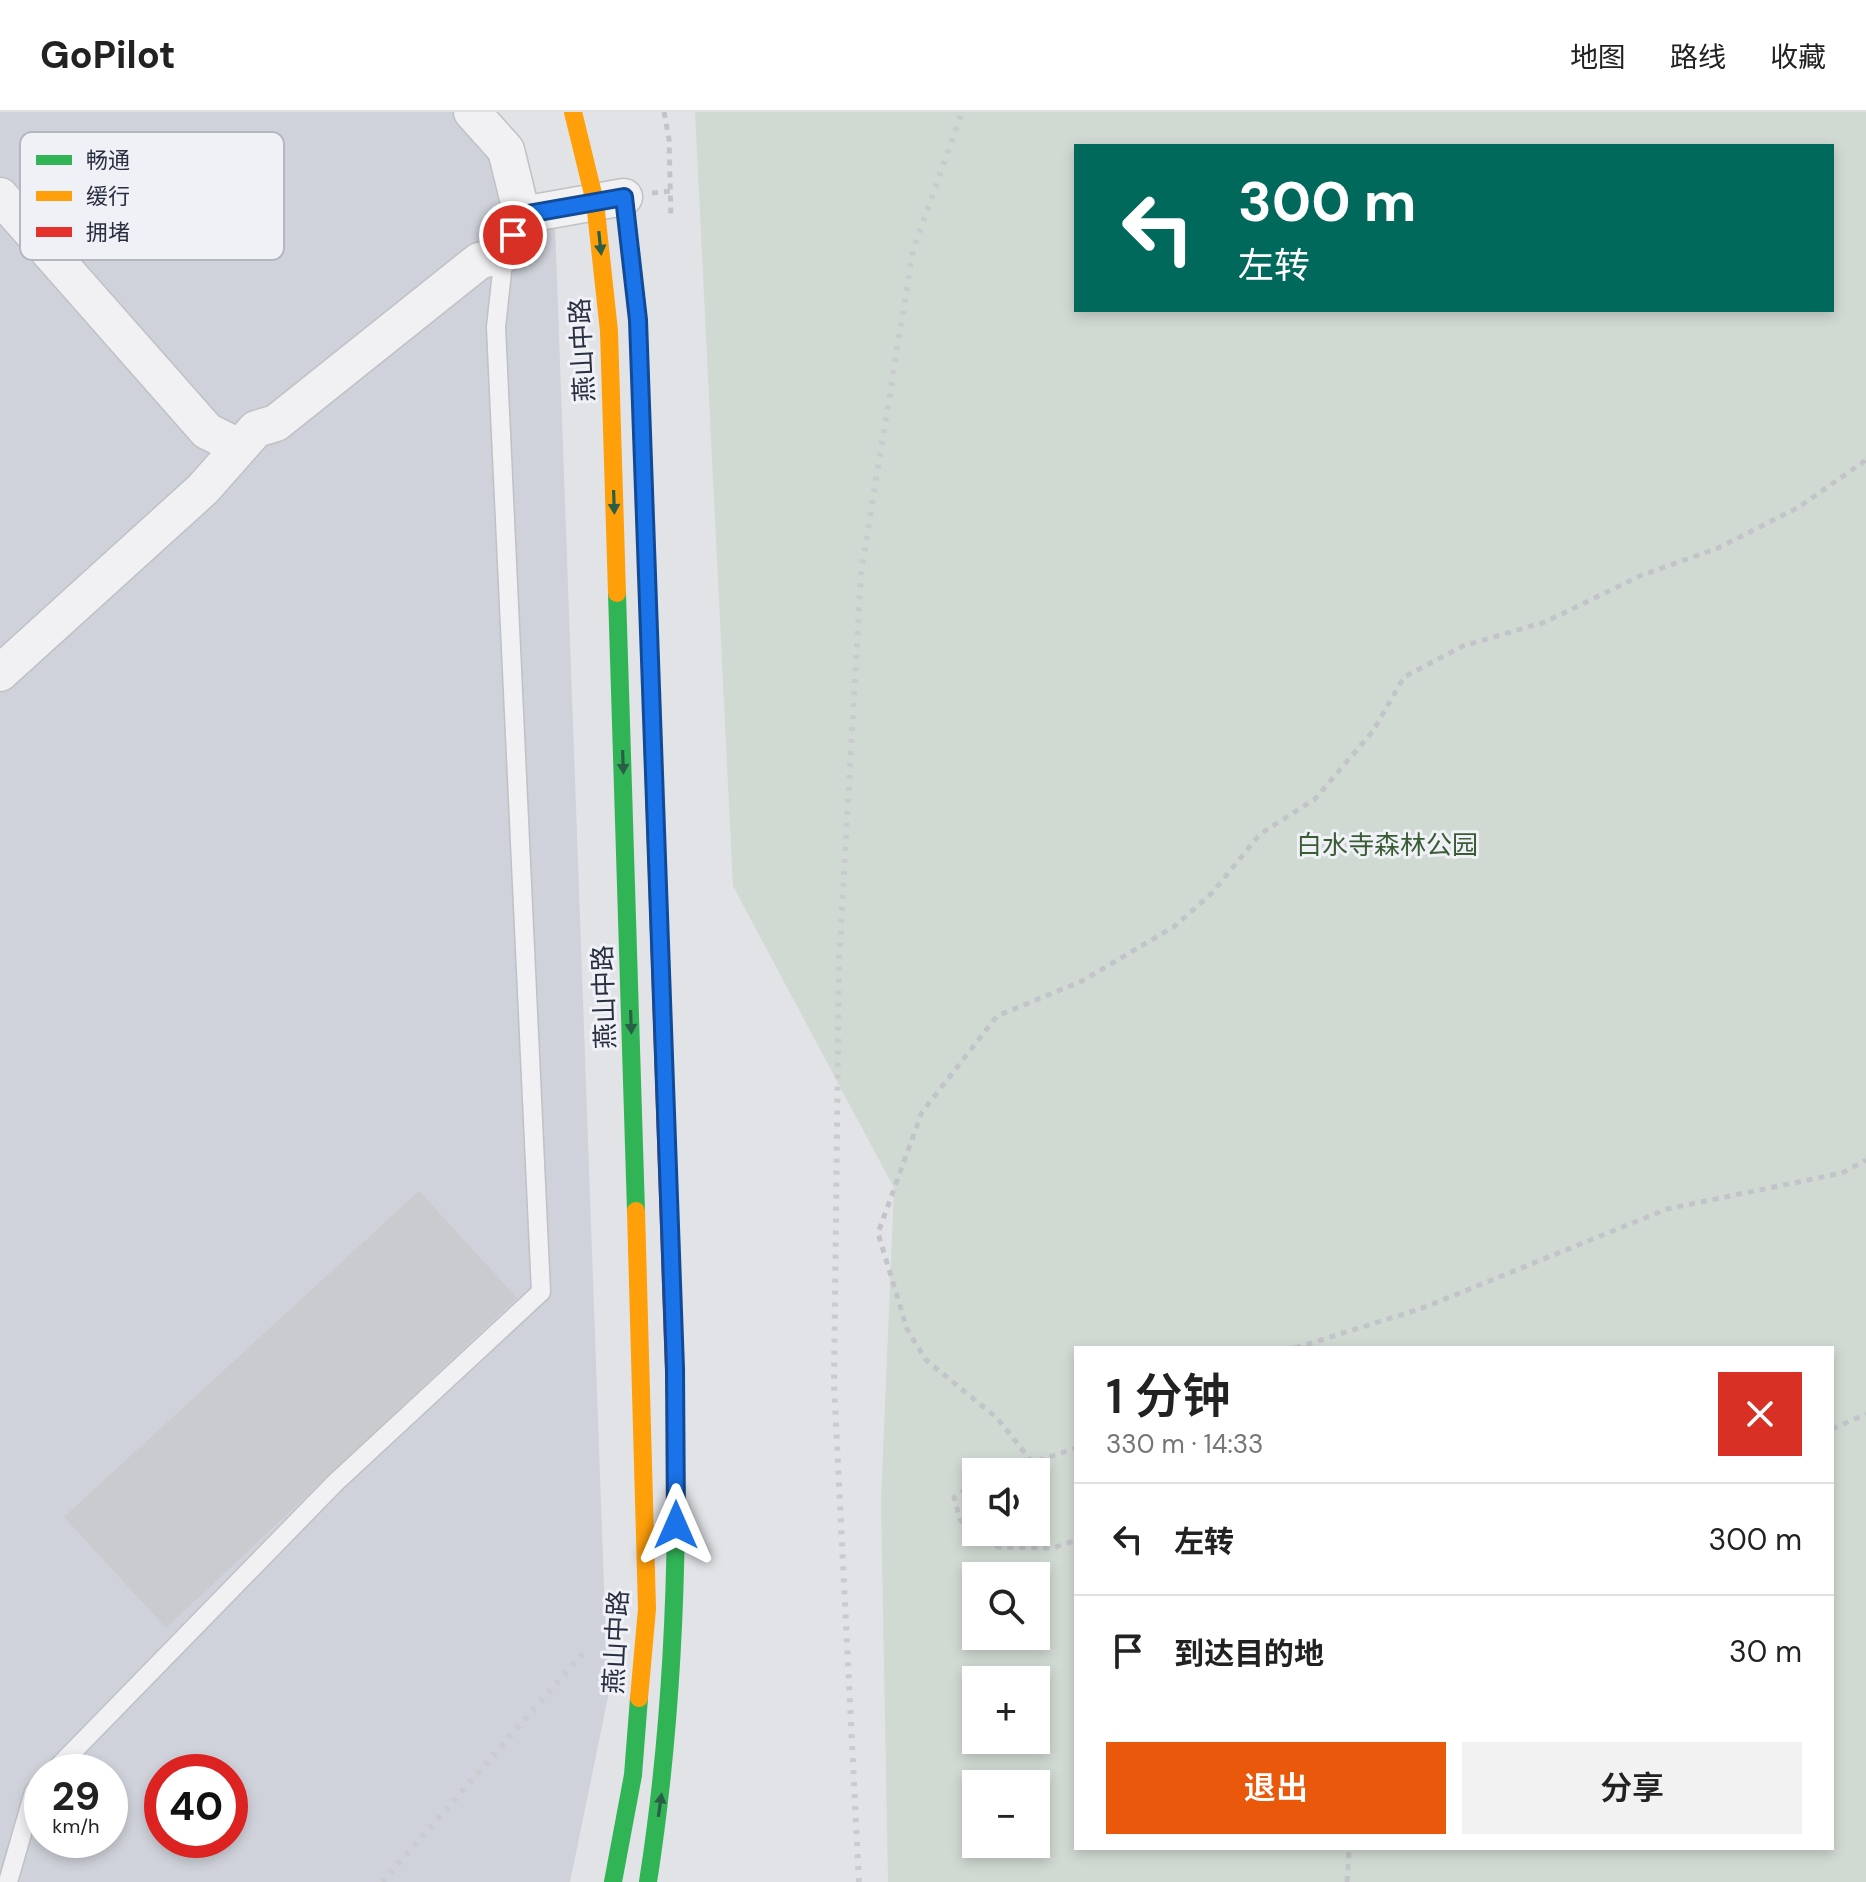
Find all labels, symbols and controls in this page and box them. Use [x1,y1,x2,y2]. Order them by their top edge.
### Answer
text: GoPilot [40,30,176,80]
text: 地图 [1570,39,1626,76]
text: 路线 [1670,39,1726,76]
text: 收藏 [1770,39,1826,76]
legend [20,132,284,260]
text: 畅通 [86,146,130,175]
text: 300 m [1238,165,1416,238]
icon: left [1106,176,1210,280]
text: 缓行 [86,182,130,211]
pin [479,201,547,269]
icon: arrive [491,213,535,257]
text: 拥堵 [86,218,130,247]
one-way arrow [593,231,606,256]
text: 左转 [1238,242,1310,289]
street label: 燕山中路 [562,297,602,403]
one-way arrow [608,490,621,515]
one-way arrow [616,750,629,775]
park label: 白水寺森林公园 [1296,828,1478,862]
street label: 燕山中路 [585,944,623,1050]
one-way arrow [624,1010,637,1035]
text: 1 分钟 [1106,1365,1230,1428]
button: close [1718,1372,1802,1456]
text: 330 m · 14:33 [1106,1427,1263,1461]
map controls [962,1458,1050,1858]
button: sound [962,1458,1050,1546]
position arrow [634,1483,718,1567]
icon: left [1106,1517,1150,1561]
text: 300 m [1709,1520,1802,1559]
text: 左转 [1174,1522,1234,1561]
button: search [962,1562,1050,1650]
street label: 燕山中路 [596,1589,636,1695]
icon: arrive [1106,1629,1150,1673]
text: 30 m [1729,1632,1802,1671]
text: 到达目的地 [1174,1634,1324,1673]
button: + [962,1666,1050,1754]
button: 退出 [1106,1742,1446,1834]
button: 分享 [1462,1742,1802,1834]
speed limit sign: 40 [144,1754,248,1858]
text: 29 [52,1770,100,1822]
button: − [962,1770,1050,1858]
one-way arrow [654,1792,667,1817]
text: km/h [52,1813,100,1839]

